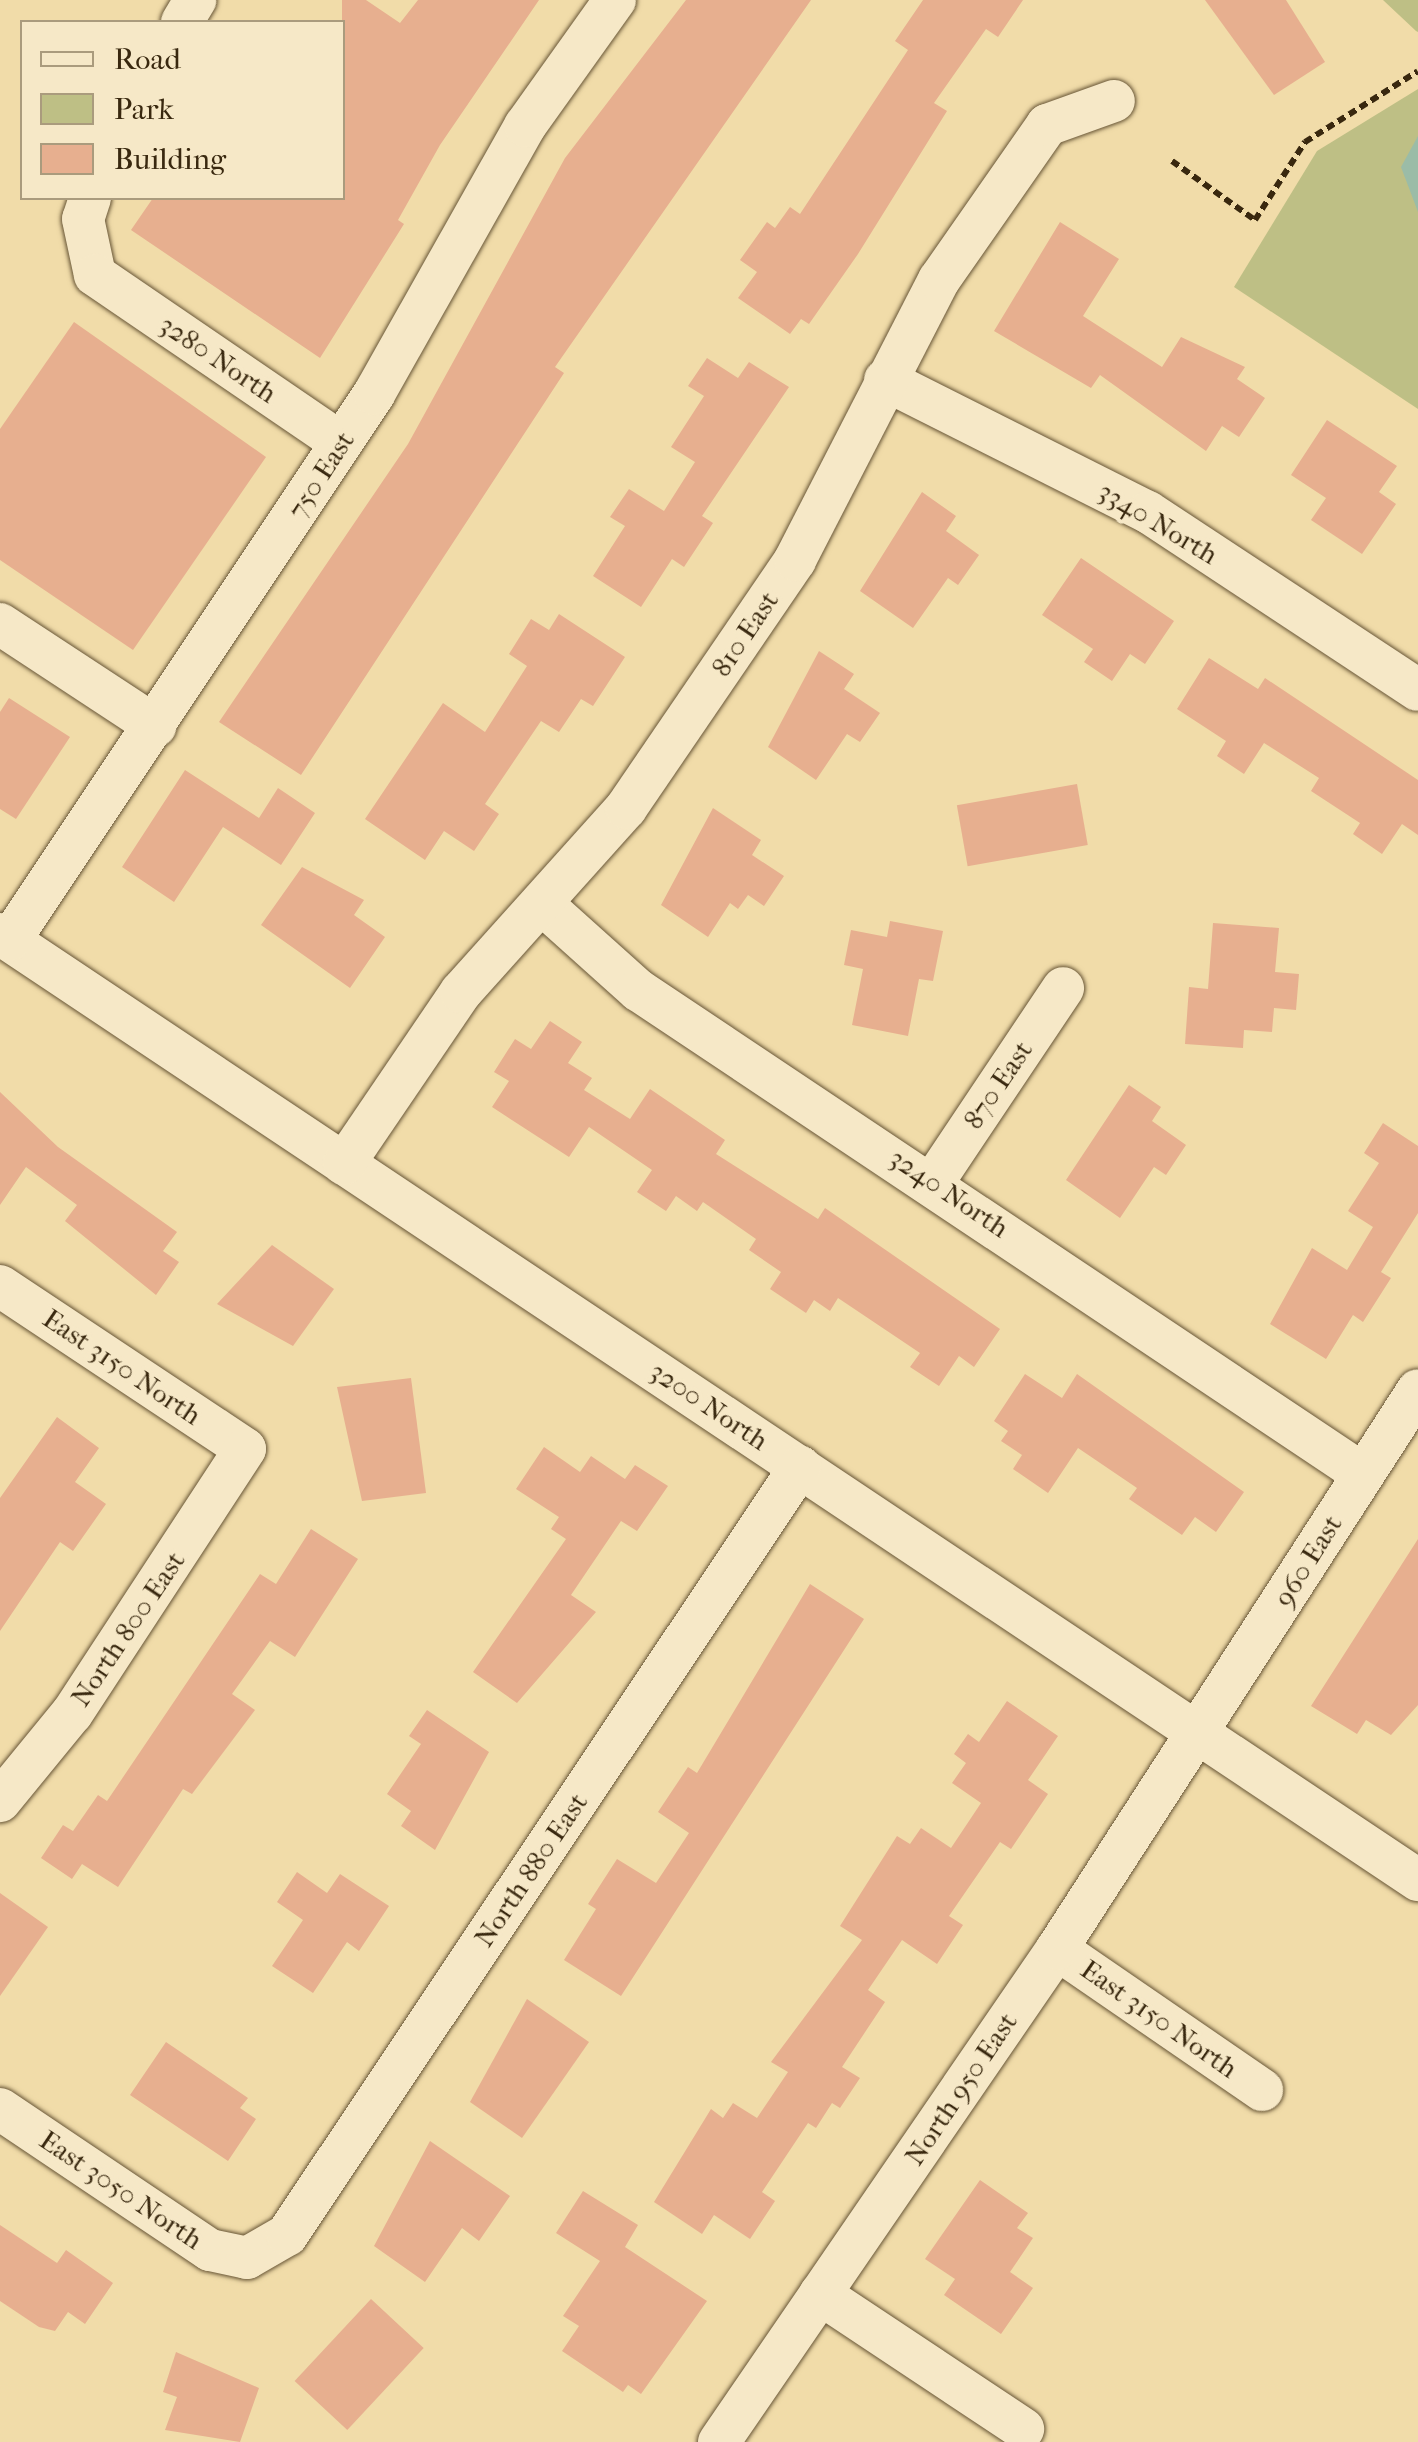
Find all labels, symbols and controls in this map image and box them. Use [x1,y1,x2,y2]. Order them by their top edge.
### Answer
legend [20,20,345,200]
text: Road [114,42,181,77]
text: Park [114,92,174,127]
text: Building [114,142,226,177]
street label: 3280 North [153,308,283,410]
street label: 750 East [280,425,362,525]
street label: 3340 North [1092,474,1224,572]
street label: 810 East [704,585,786,683]
street label: 870 East [956,1034,1040,1136]
street label: 3240 North [883,1141,1015,1245]
street label: East 3150 North [36,1302,208,1432]
street label: 3200 North [644,1354,774,1458]
street label: 960 East [1267,1509,1349,1613]
street label: North 800 East [64,1545,192,1713]
street label: North 880 East [467,1787,595,1953]
street label: East 3150 North [1074,1953,1244,2085]
street label: North 950 East [898,2006,1024,2172]
street label: East 3050 North [33,2123,209,2257]

